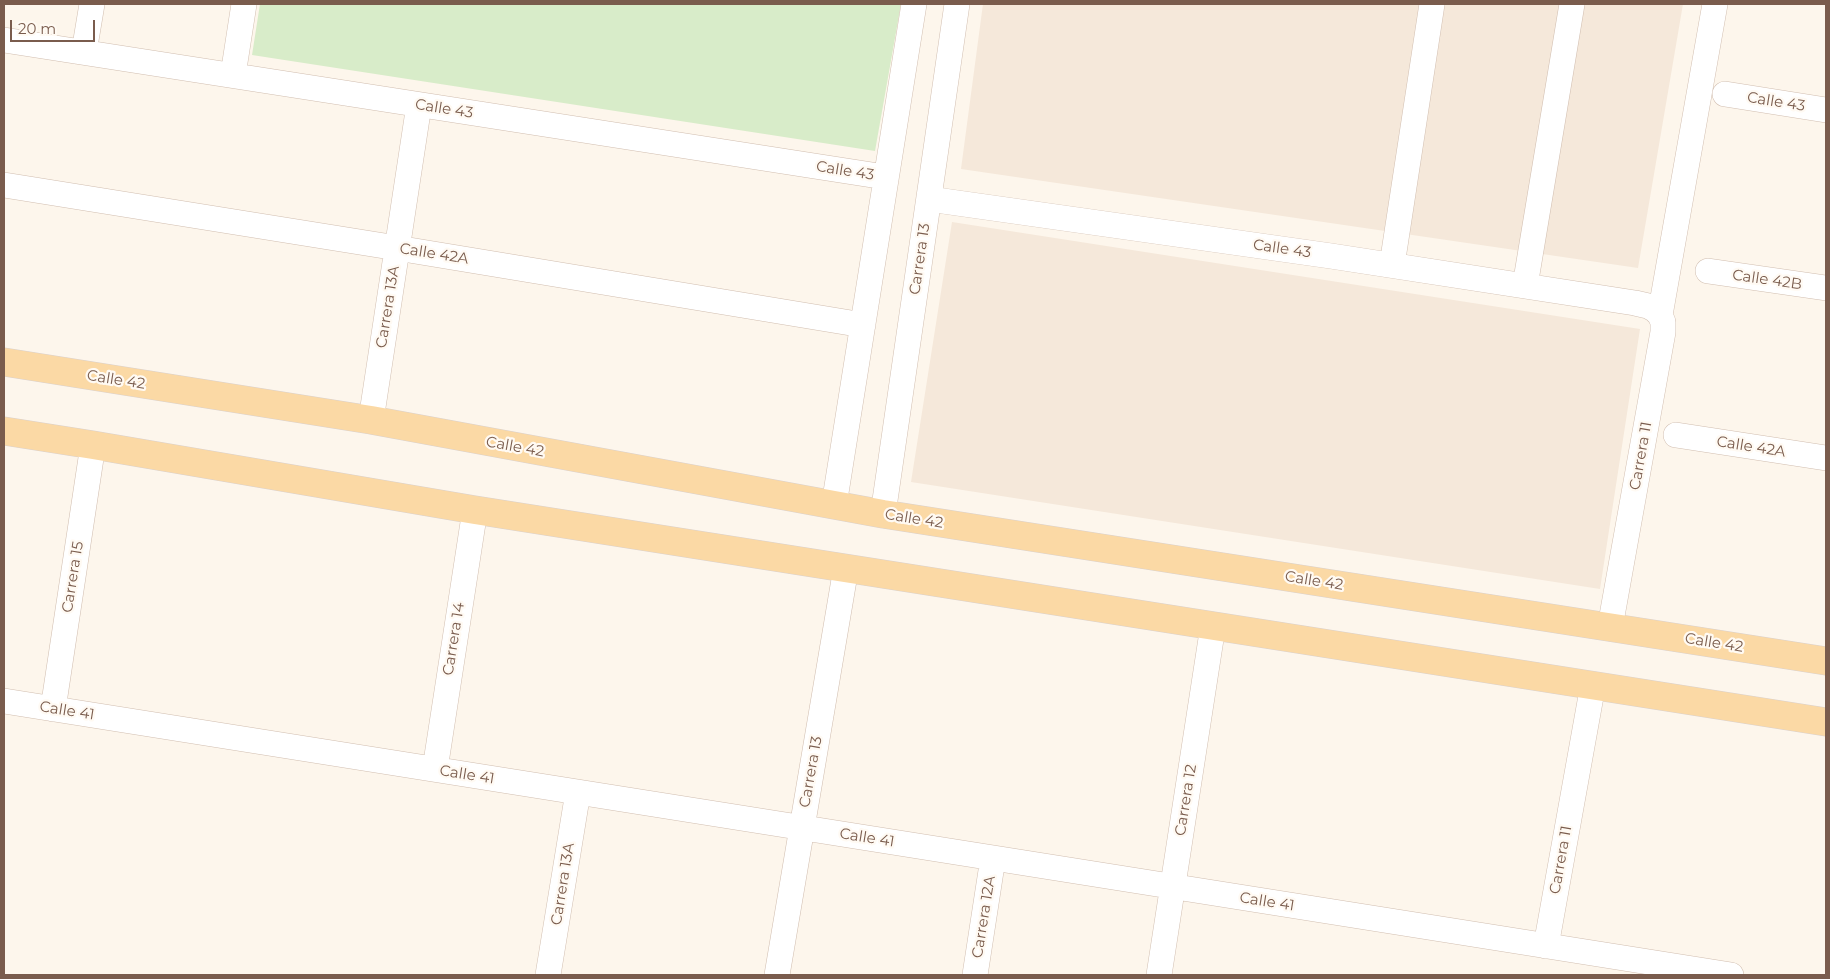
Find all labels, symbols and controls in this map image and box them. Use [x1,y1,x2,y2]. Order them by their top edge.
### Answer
scale bar [12,10,98,42]
text: 20 m [18,19,56,38]
street label: Calle 43 [1746,89,1806,115]
street label: Calle 43 [414,96,474,122]
street label: Calle 43 [815,158,875,184]
street label: Carrera 13 [906,222,934,296]
street label: Calle 43 [1252,236,1312,262]
street label: Calle 42A [398,240,470,268]
street label: Carrera 13A [373,265,403,349]
street label: Calle 42B [1731,266,1803,294]
street label: Calle 42 [86,367,146,393]
street label: Carrera 11 [1626,420,1656,492]
street label: Calle 42 [484,433,546,461]
street label: Calle 42A [1715,433,1787,461]
street label: Calle 42 [884,506,944,532]
street label: Carrera 15 [58,540,88,614]
street label: Calle 42 [1284,568,1344,594]
street label: Carrera 14 [439,601,469,677]
street label: Calle 42 [1684,630,1744,656]
street label: Calle 41 [38,698,96,724]
street label: Carrera 13 [796,735,826,809]
street label: Calle 41 [438,762,496,788]
street label: Carrera 12 [1171,763,1201,837]
street label: Carrera 11 [1546,824,1576,896]
street label: Calle 41 [838,825,896,851]
street label: Carrera 13A [548,842,578,926]
street label: Carrera 12A [969,875,999,959]
street label: Calle 41 [1238,889,1296,915]

